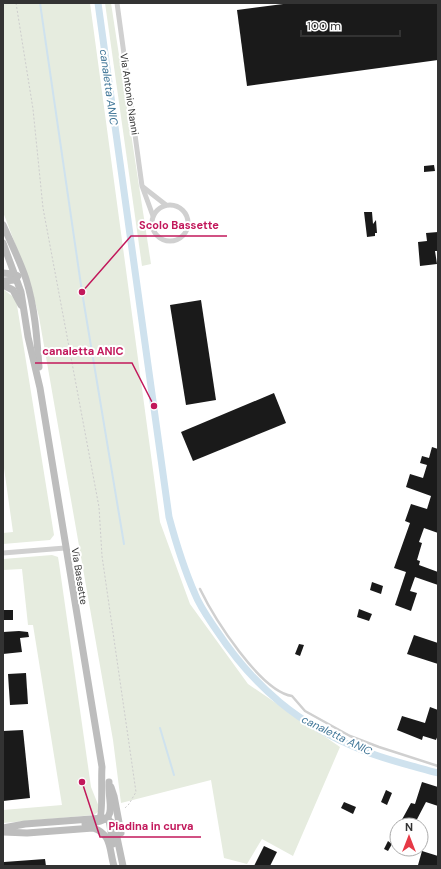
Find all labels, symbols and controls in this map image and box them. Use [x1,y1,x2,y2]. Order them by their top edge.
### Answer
scale bar [301,12,400,38]
text: 100 m [307,18,341,34]
water label: canaletta ANIC [97,48,121,126]
street label: Via Antonio Nanni [117,52,142,136]
callout: Scolo Bassette [131,213,227,236]
text: Scolo Bassette [139,218,219,232]
callout: canaletta ANIC [35,340,132,363]
text: canaletta ANIC [42,344,124,358]
street label: Via Bassette [69,547,90,606]
water label: canaletta ANIC [300,712,375,758]
callout: Piadina in curva [100,814,201,837]
north arrow [389,817,429,857]
text: Piadina in curva [109,819,193,833]
text: N [405,820,413,834]

